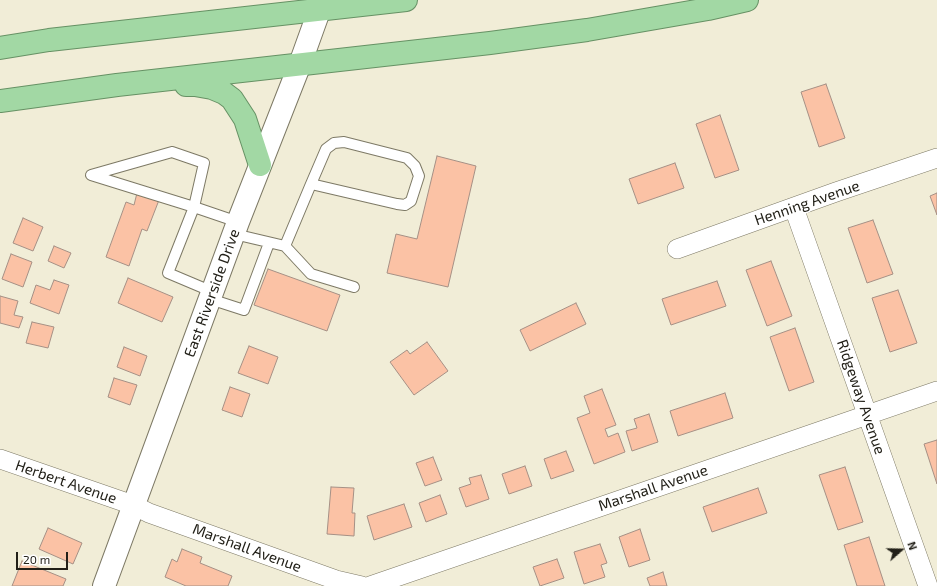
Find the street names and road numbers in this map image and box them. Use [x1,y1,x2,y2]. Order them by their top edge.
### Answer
street label: Henning Avenue [752,177,862,229]
street label: East Riverside Drive [180,226,244,360]
street label: Ridgeway Avenue [833,337,889,457]
street label: Herbert Avenue [13,456,119,508]
street label: Marshall Avenue [596,461,710,515]
street label: Marshall Avenue [190,520,304,576]

